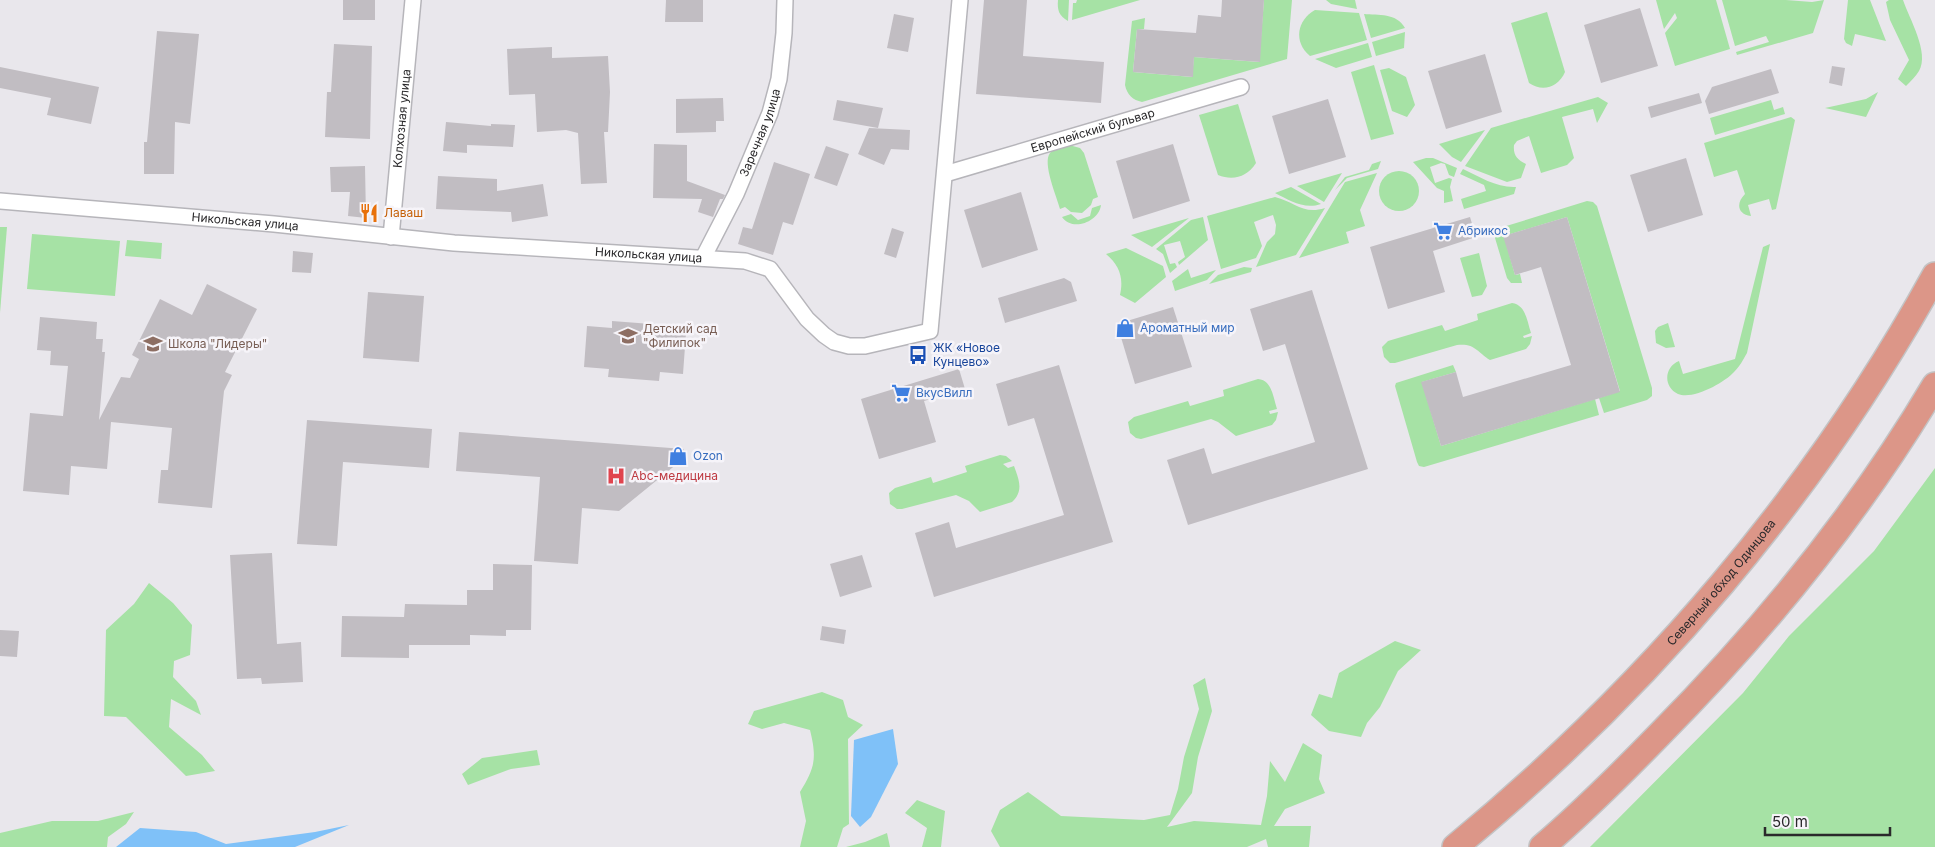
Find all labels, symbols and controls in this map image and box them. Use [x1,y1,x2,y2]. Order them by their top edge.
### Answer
street label: Колхозная улица [389,68,414,169]
street label: Заречная улица [736,87,783,179]
street label: Европейский бульвар [1029,105,1156,155]
restaurant icon: Лаваш [358,202,380,224]
place label: Лаваш [384,205,423,220]
street label: Никольская улица [191,209,299,234]
supermarket icon: Абрикос [1432,220,1454,242]
place label: Абрикос [1458,223,1508,238]
street label: Никольская улица [595,244,703,265]
shop icon: Ароматный мир [1114,317,1136,339]
place label: Ароматный мир [1140,320,1235,335]
place label: Детский сад "Филипок" [643,321,718,350]
school or university icon: Детский сад "Филипок" [617,325,639,347]
school or university icon: Школа "Лидеры" [142,333,164,355]
place label: Школа "Лидеры" [168,336,267,351]
place label: ЖК «Новое Кунцево» [933,340,1000,369]
bus stop icon: ЖК «Новое Кунцево» [907,344,929,366]
supermarket icon: ВкусВилл [890,382,912,404]
place label: ВкусВилл [916,385,972,400]
shop icon: Ozon [667,445,689,467]
place label: Ozon [693,448,723,463]
hospital icon: Abc-медицина [605,465,627,487]
place label: Abc-медицина [631,468,718,483]
street label: Северный обход Одинцова [1663,516,1779,649]
scale bar [1765,804,1890,836]
text: 50 m [1772,812,1808,831]

